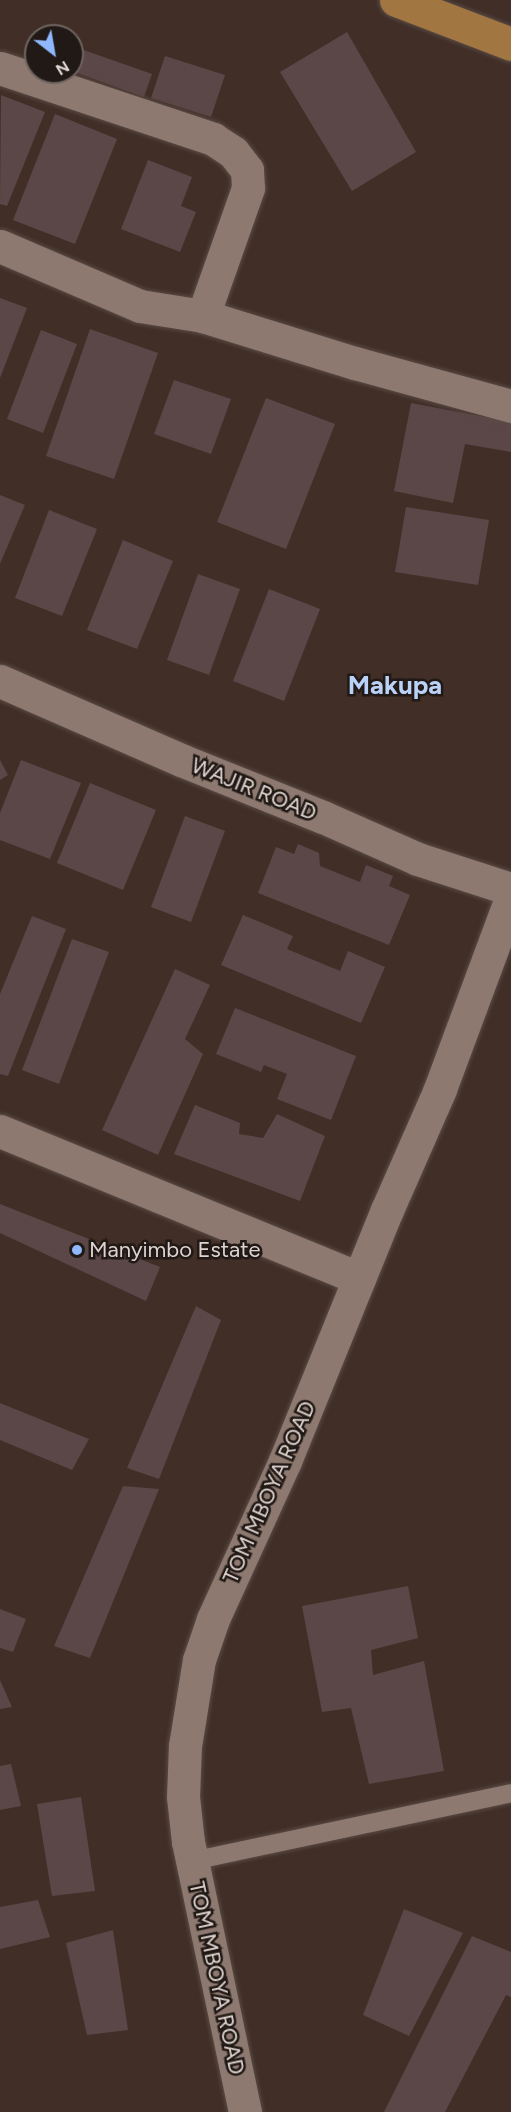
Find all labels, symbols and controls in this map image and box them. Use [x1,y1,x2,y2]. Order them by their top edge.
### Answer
north arrow [24,24,84,84]
text: N [52,57,73,79]
district label: Makupa [348,670,442,702]
street label: WAJIR ROAD [188,752,320,826]
place label: Manyimbo Estate [89,1237,260,1263]
marker: Manyimbo Estate [70,1243,84,1257]
street label: TOM MBOYA ROAD [217,1397,321,1587]
street label: TOM MBOYA ROAD [184,1879,250,2077]

